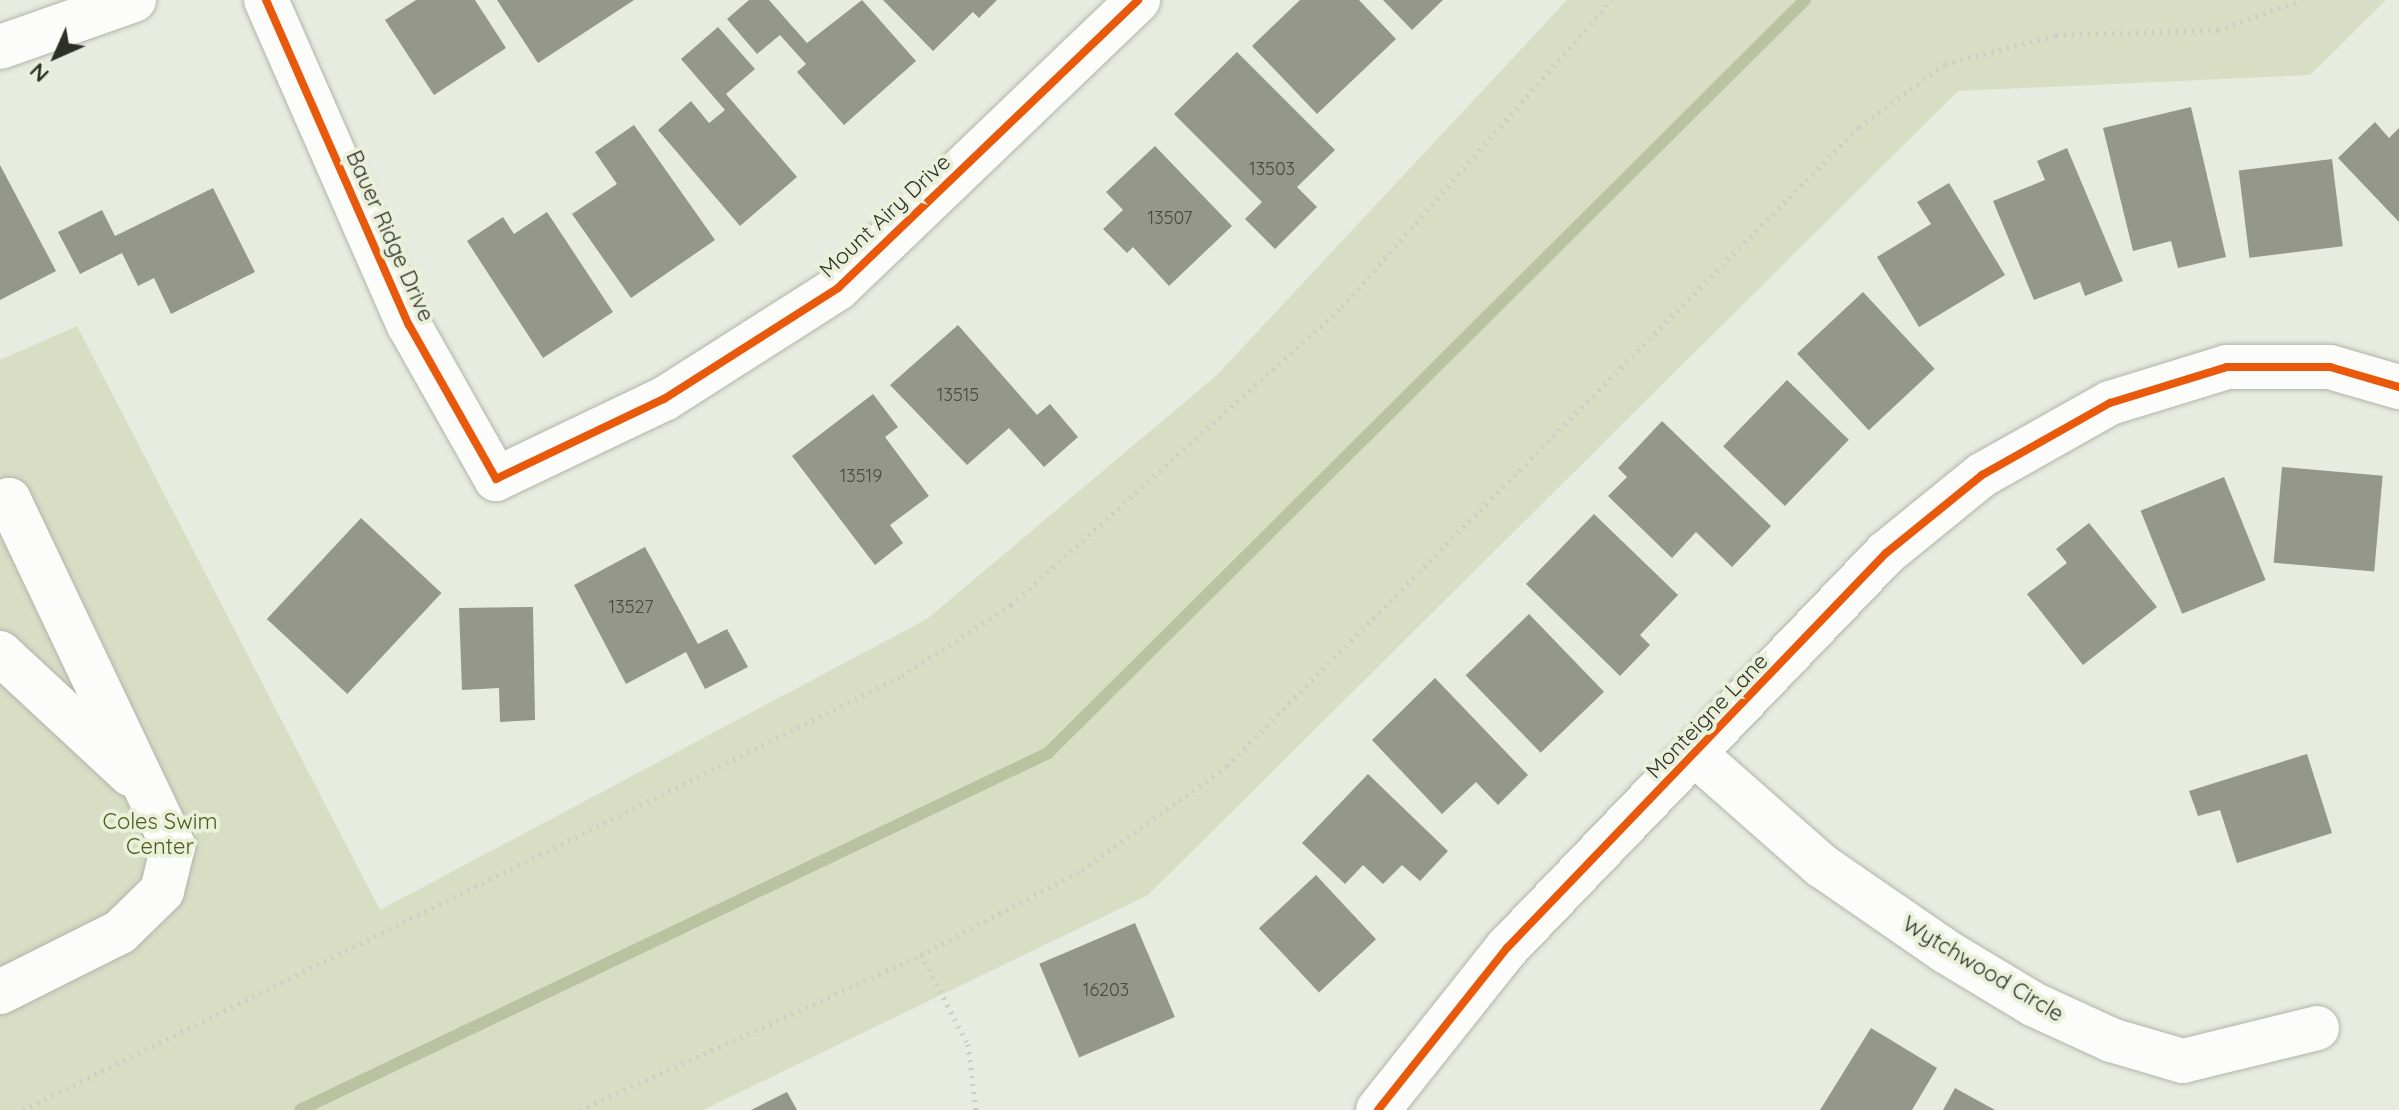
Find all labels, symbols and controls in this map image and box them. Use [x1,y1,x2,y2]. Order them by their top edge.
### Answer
north arrow [16,16,96,96]
text: N [23,57,55,89]
street label: Bauer Ridge Drive [340,146,440,326]
street label: Mount Airy Drive [814,149,956,283]
house number: 13503 [1249,158,1295,180]
house number: 13507 [1148,207,1192,229]
house number: 13515 [937,384,979,406]
house number: 13519 [840,465,882,487]
house number: 13527 [609,596,653,618]
street label: Monteigne Lane [1641,648,1773,784]
park label: Coles Swim Center [103,808,217,860]
street label: Wytchwood Circle [1898,911,2068,1027]
house number: 16203 [1083,979,1129,1001]

